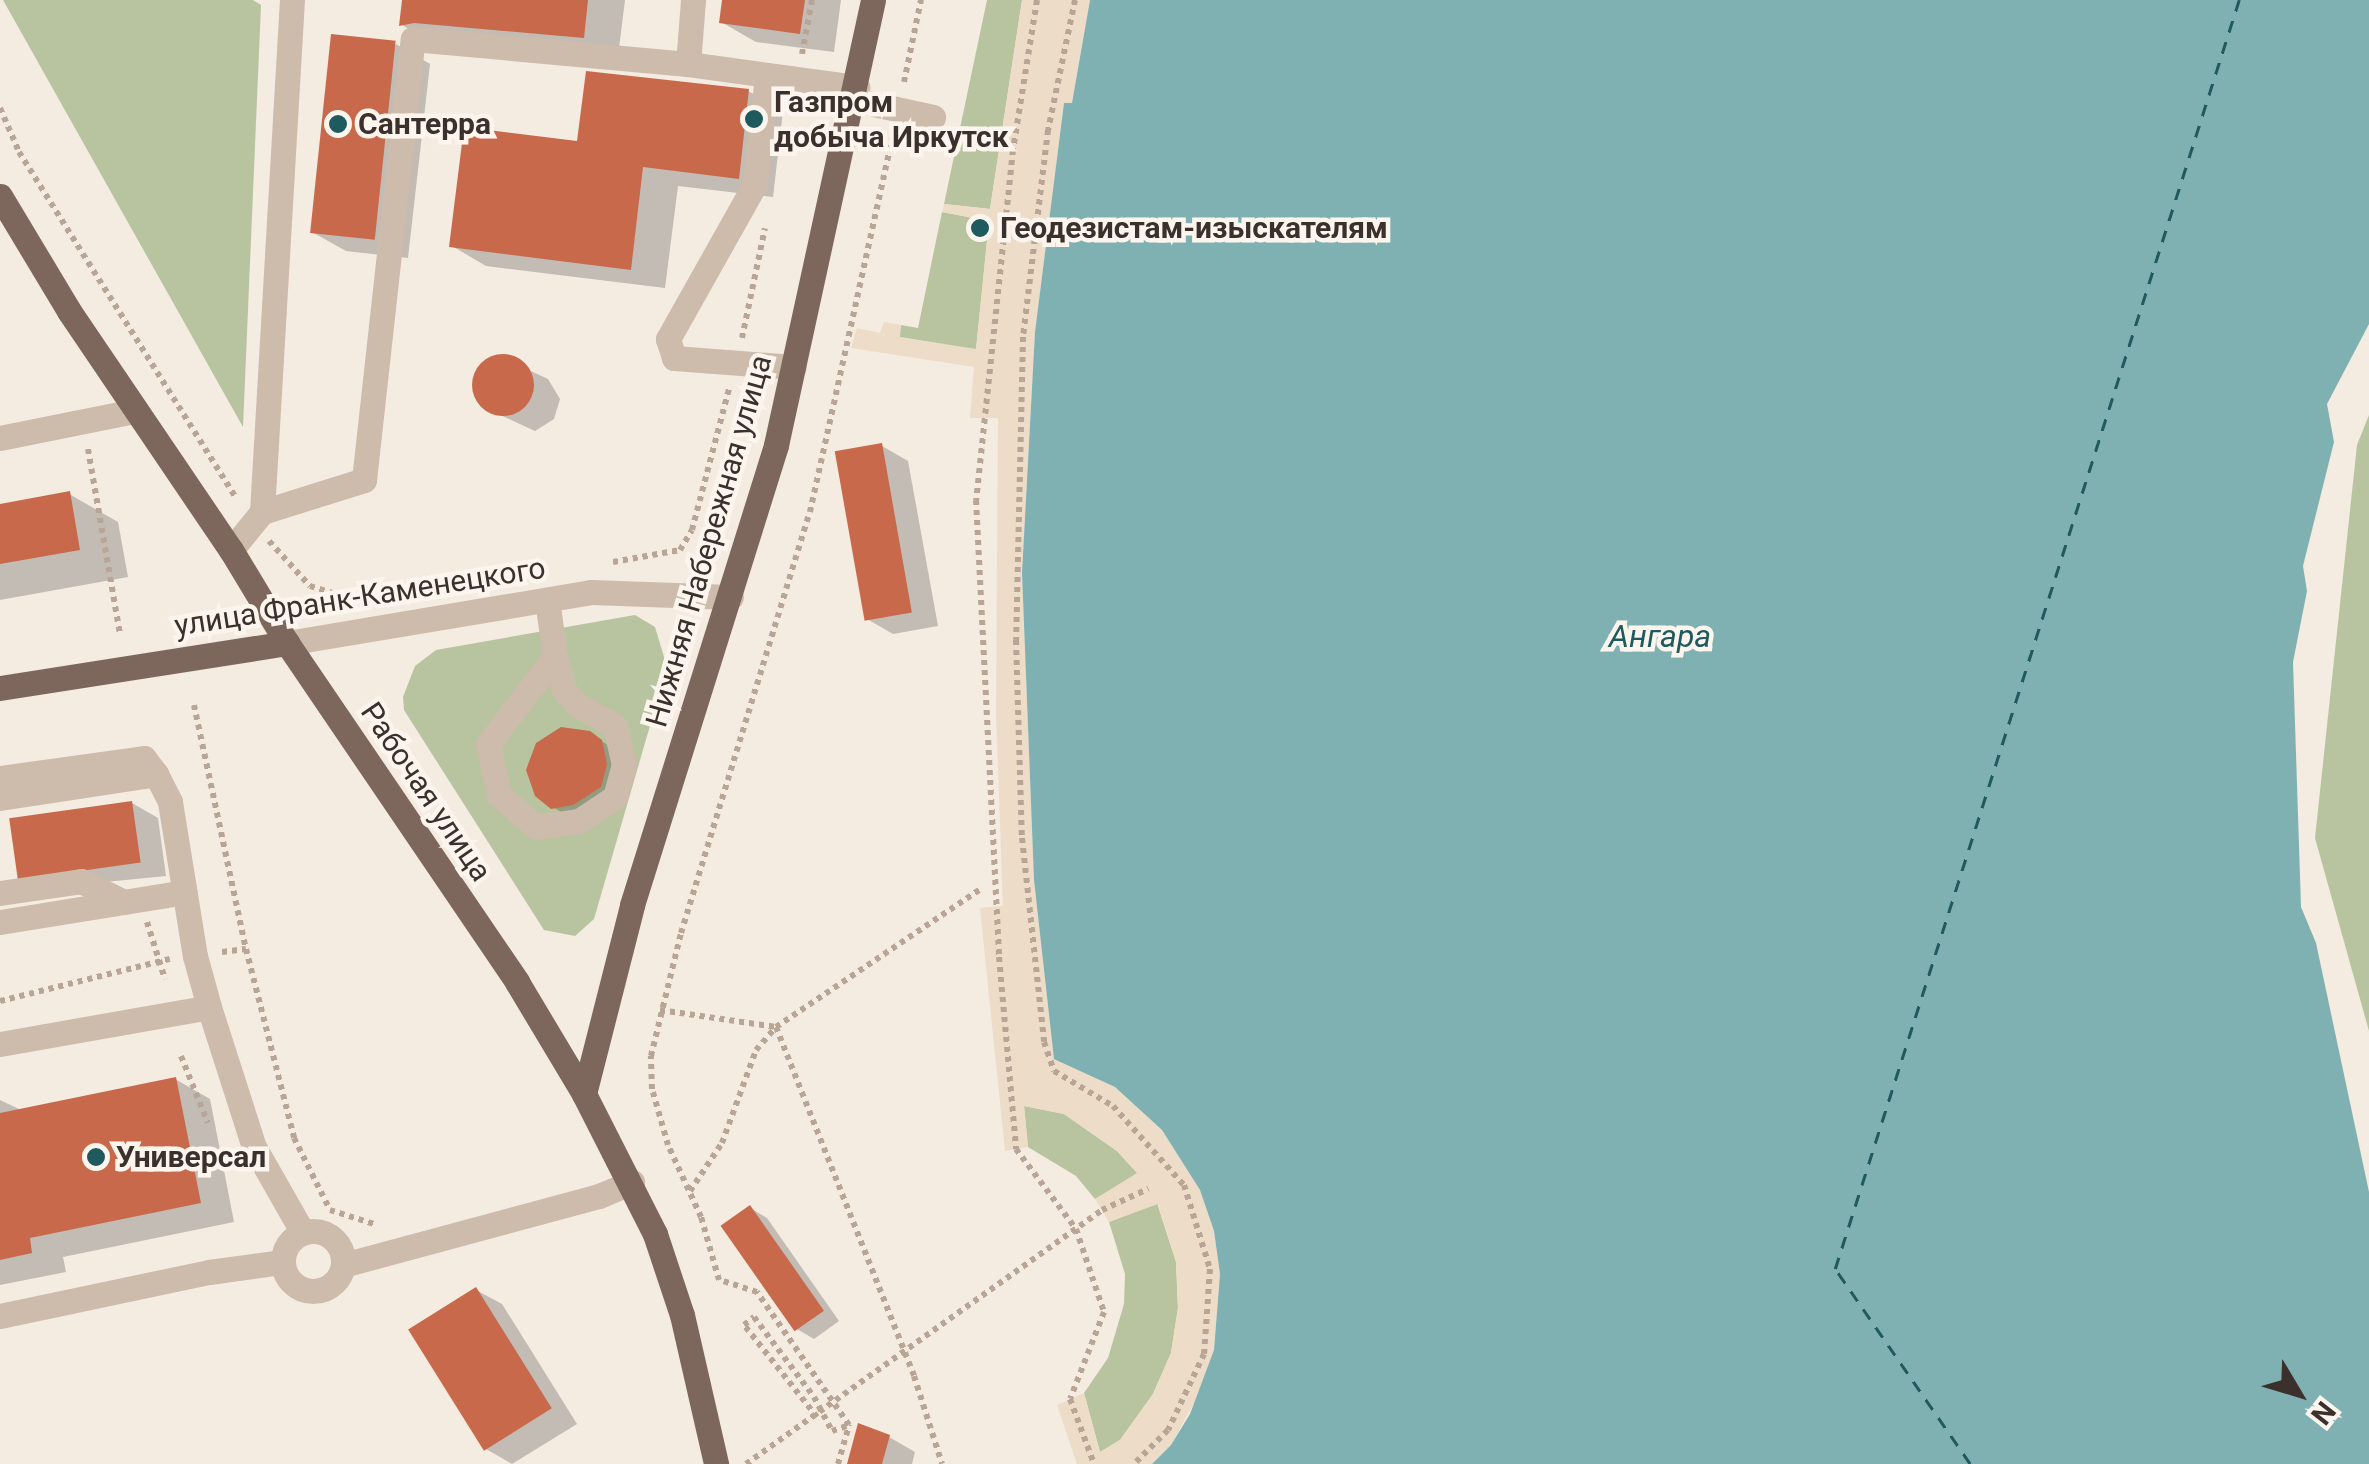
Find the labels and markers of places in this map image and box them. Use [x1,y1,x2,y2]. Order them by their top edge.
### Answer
place label: Газпром добыча Иркутск [774,84,1009,154]
place label: Сантерра [358,106,491,142]
marker: Газпром добыча Иркутск [743,108,765,130]
marker: Сантерра [327,113,349,135]
place label: Геодезистам-изыскателям [1000,210,1388,246]
marker: Геодезистам-изыскателям [969,217,991,239]
place label: Универсал [116,1139,266,1175]
marker: Универсал [85,1146,107,1168]

